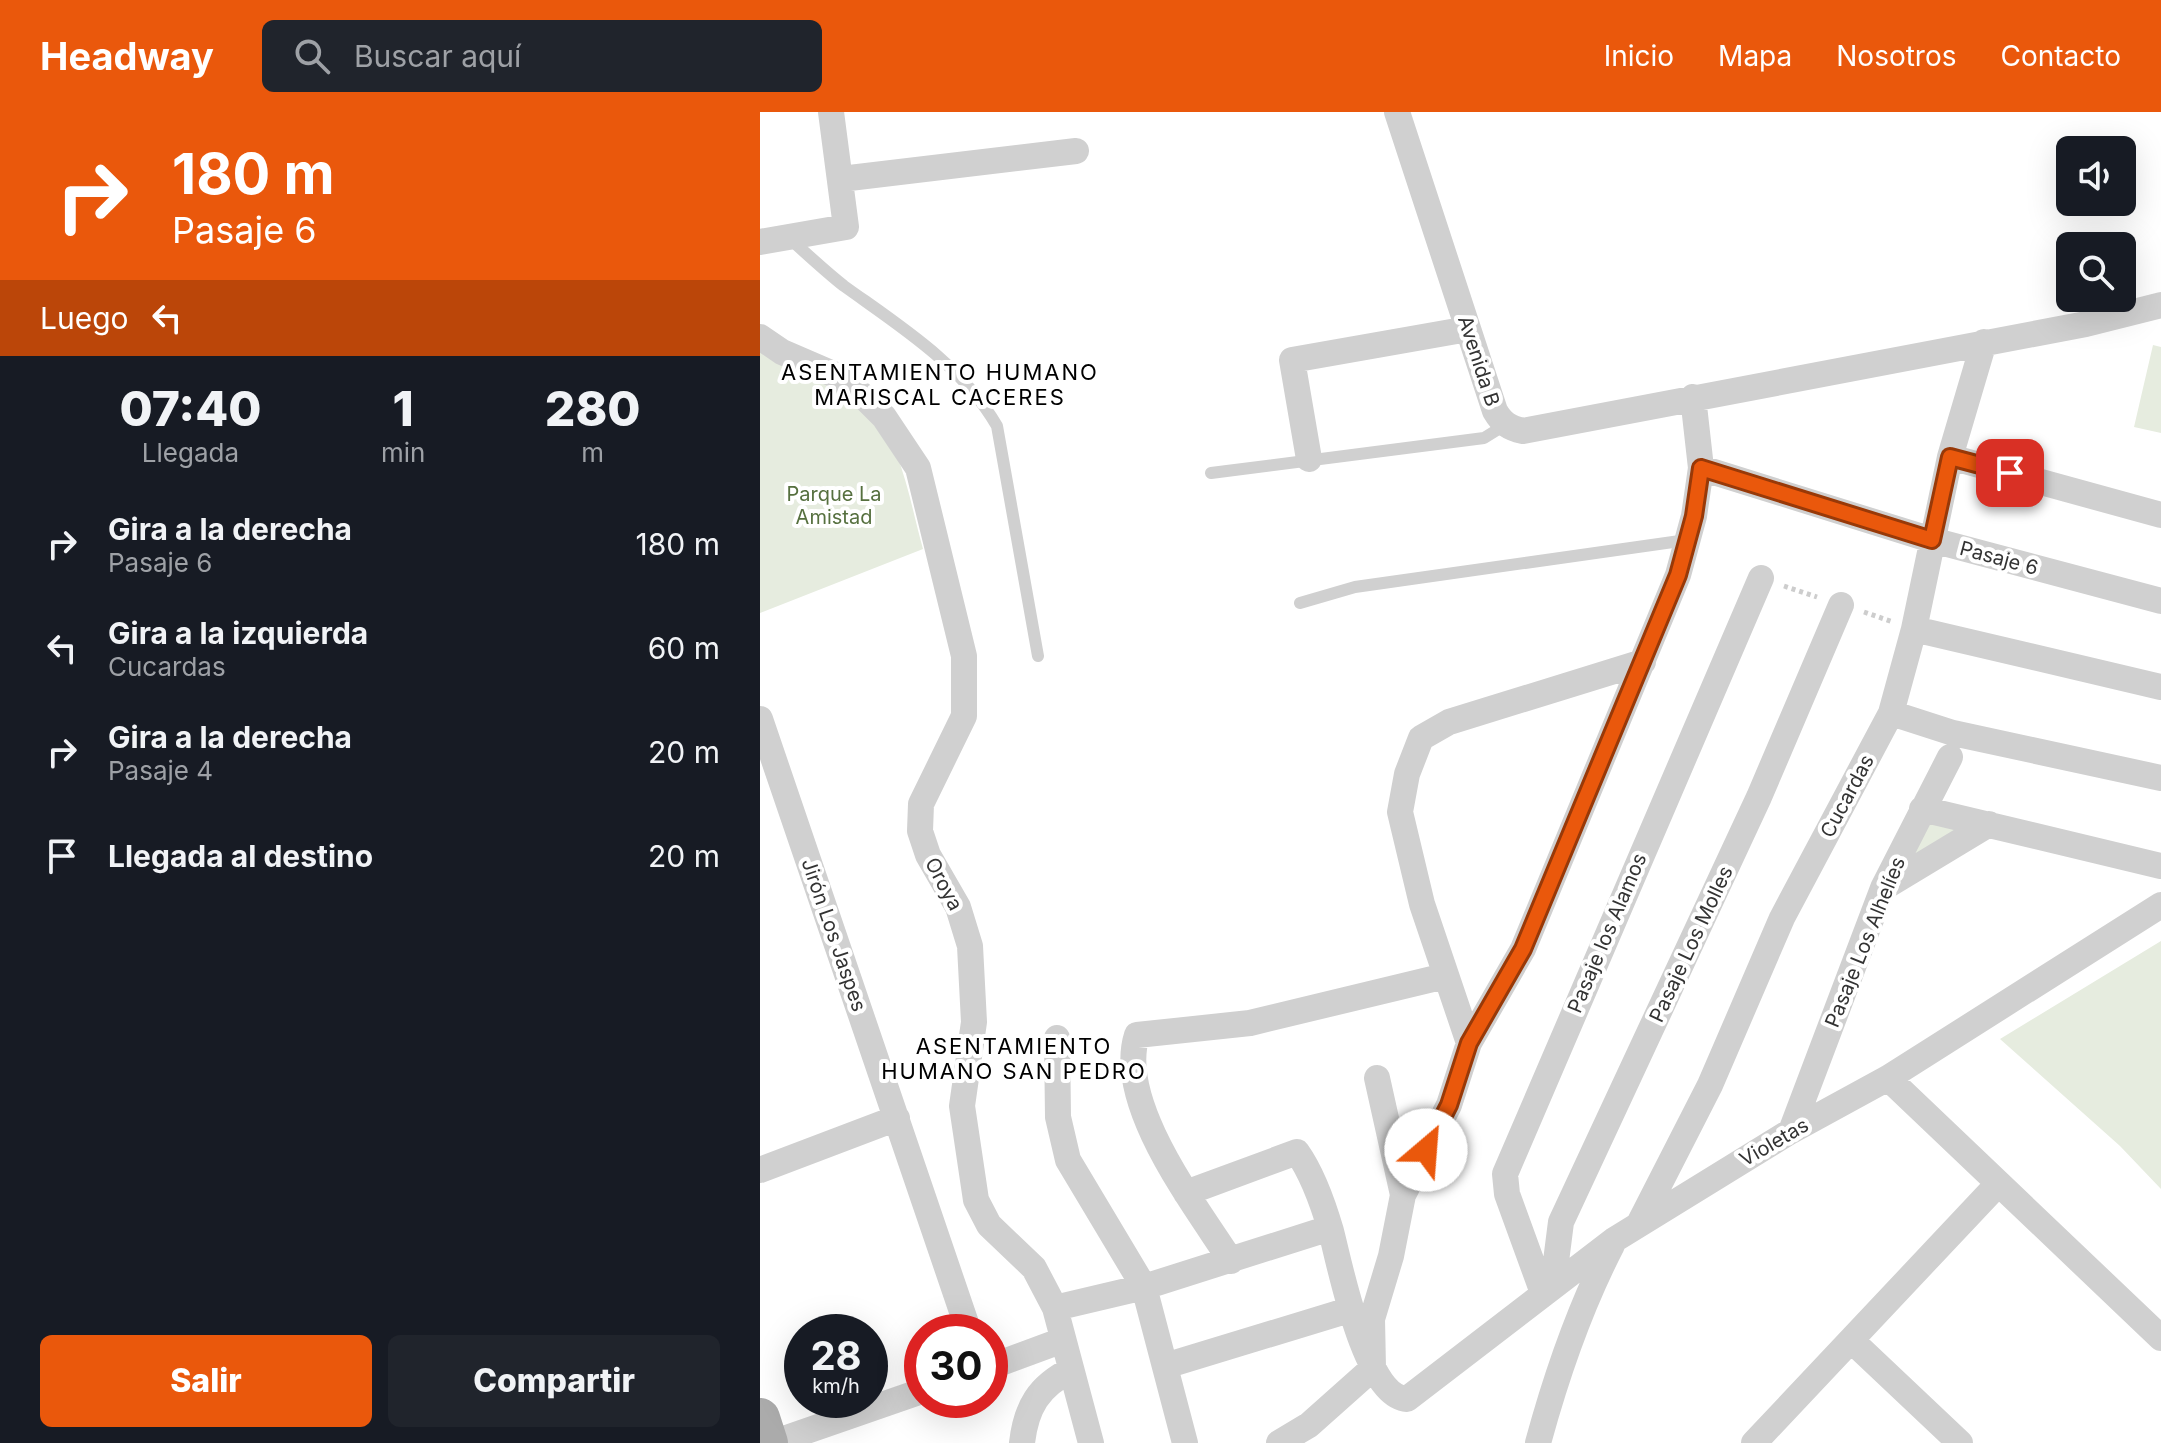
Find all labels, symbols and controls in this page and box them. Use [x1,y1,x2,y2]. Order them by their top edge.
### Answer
search box [262,20,822,92]
text: Headway [40,33,214,79]
icon: search [290,34,334,78]
text: Buscar aquí [354,38,521,74]
text: Inicio [1604,39,1674,73]
text: Mapa [1718,39,1792,73]
text: Nosotros [1836,39,1957,73]
text: Contacto [2001,39,2121,73]
map controls [2056,136,2136,312]
button: sound [2056,136,2136,216]
text: 180 m [172,140,335,208]
icon: right [40,144,144,248]
text: Pasaje 6 [172,208,317,252]
button: search [2056,232,2136,312]
icon: left [145,296,189,340]
text: Luego [40,300,129,336]
street label: Avenida B [1453,313,1505,409]
district label: ASENTAMIENTO HUMANO MARISCAL CACERES [781,359,1099,410]
text: 07:40 [119,379,262,438]
text: 1 [393,379,414,438]
text: 280 [545,379,641,438]
text: Llegada [142,437,239,468]
text: min [381,437,425,468]
text: m [581,437,604,468]
pin [1976,439,2044,507]
icon: arrive [1988,451,2032,495]
park label: Parque La Amistad [786,482,882,529]
text: Gira a la derecha [108,511,352,547]
icon: right [40,522,84,566]
text: 180 m [636,526,720,562]
street label: Pasaje 6 [1957,536,2041,580]
text: Pasaje 6 [108,547,212,578]
text: Gira a la izquierda [108,615,368,651]
icon: left [40,626,84,670]
text: 60 m [648,630,720,666]
text: Cucardas [108,651,226,682]
text: Gira a la derecha [108,719,352,755]
icon: right [40,730,84,774]
text: 20 m [648,734,720,770]
street label: Cucardas [1815,750,1879,842]
text: Pasaje 4 [108,755,213,786]
icon: arrive [40,834,84,878]
text: Llegada al destino [108,838,373,874]
text: 20 m [648,838,720,874]
street label: Pasaje los Alamos [1563,850,1651,1016]
street label: Oroya [920,853,968,915]
street label: Pasaje Los Alhelíes [1820,853,1910,1031]
street label: Jirón Los Jaspes [797,855,871,1015]
street label: Pasaje Los Molles [1644,862,1738,1026]
district label: ASENTAMIENTO HUMANO SAN PEDRO [881,1033,1147,1084]
position arrow [1384,1108,1468,1192]
street label: Violetas [1735,1113,1813,1171]
speed limit sign: 30 [904,1314,1008,1418]
text: 28 [810,1331,862,1380]
button: Salir [40,1335,372,1427]
button: Compartir [388,1335,720,1427]
text: km/h [812,1374,860,1398]

